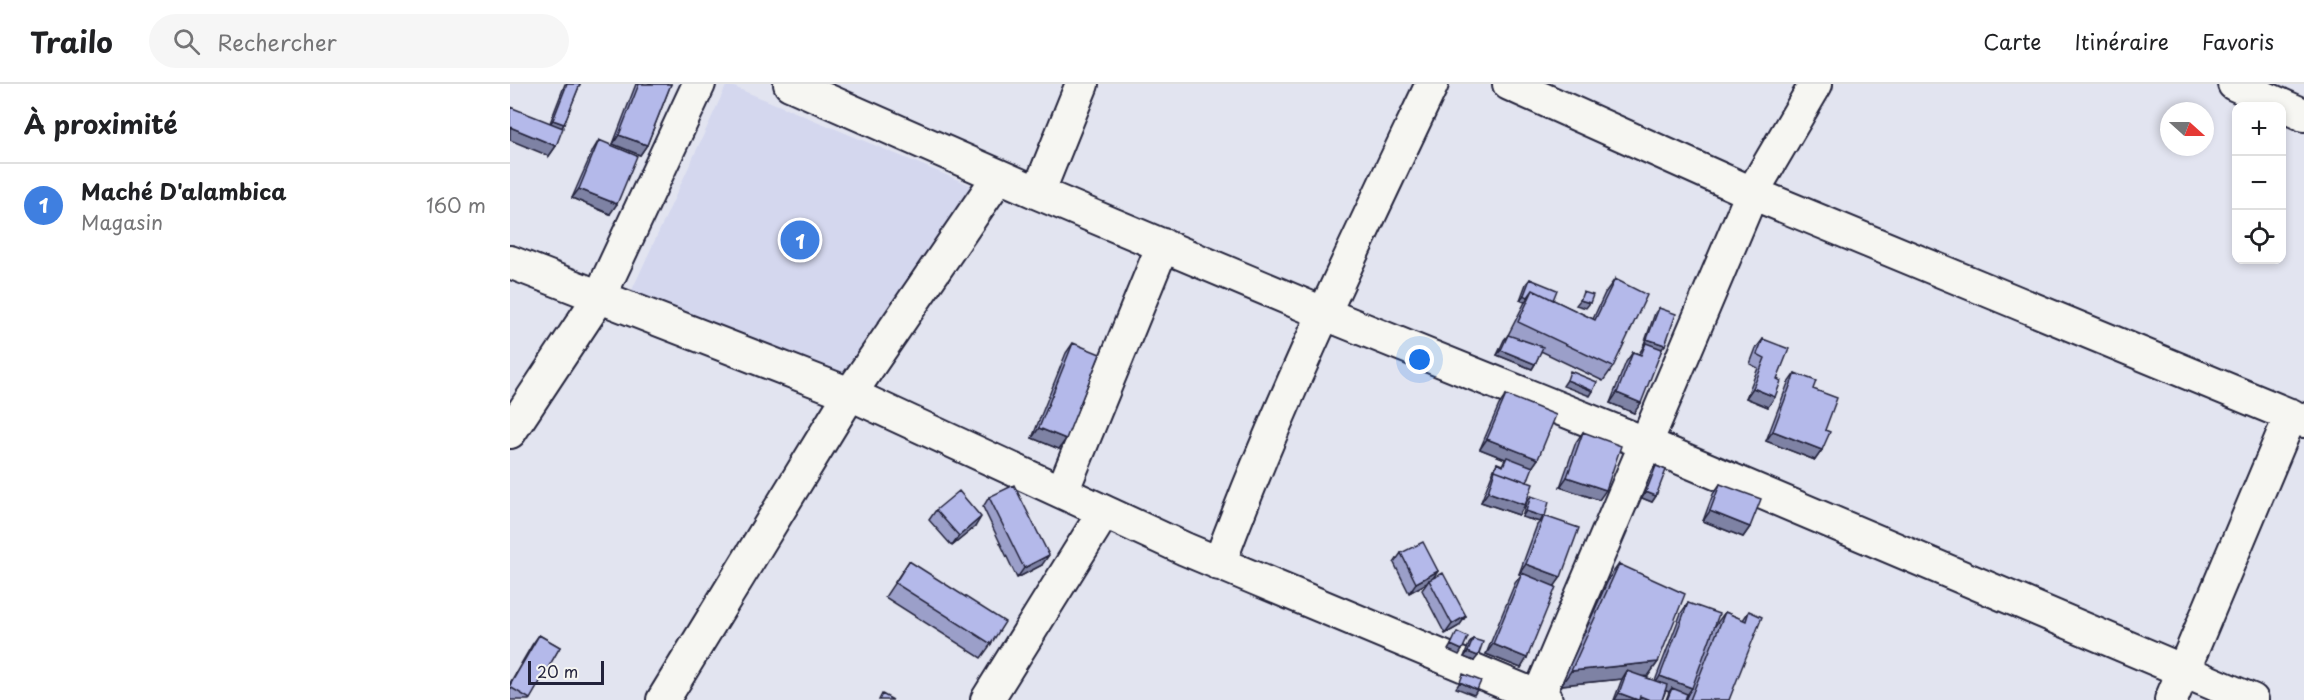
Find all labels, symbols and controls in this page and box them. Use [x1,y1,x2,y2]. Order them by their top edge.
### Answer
search box [149,14,569,68]
text: Trailo [30,20,113,63]
icon: search [170,25,203,58]
text: Rechercher [218,25,337,58]
text: Carte [1983,25,2042,57]
text: Itinéraire [2075,25,2169,57]
text: Favoris [2202,25,2274,57]
north arrow [2160,102,2214,156]
map controls [2232,102,2286,264]
button: + [2232,102,2286,156]
text: À proximité [24,104,178,143]
button: − [2232,156,2286,210]
text: Maché D'alambica [81,174,287,207]
text: 1 [39,190,48,220]
text: 160 m [426,190,486,220]
text: Magasin [81,207,163,237]
button: locate [2232,210,2286,264]
pin: 1 [780,218,820,262]
your location [1405,345,1434,374]
scale bar [528,658,604,686]
text: 20 m [537,659,578,683]

